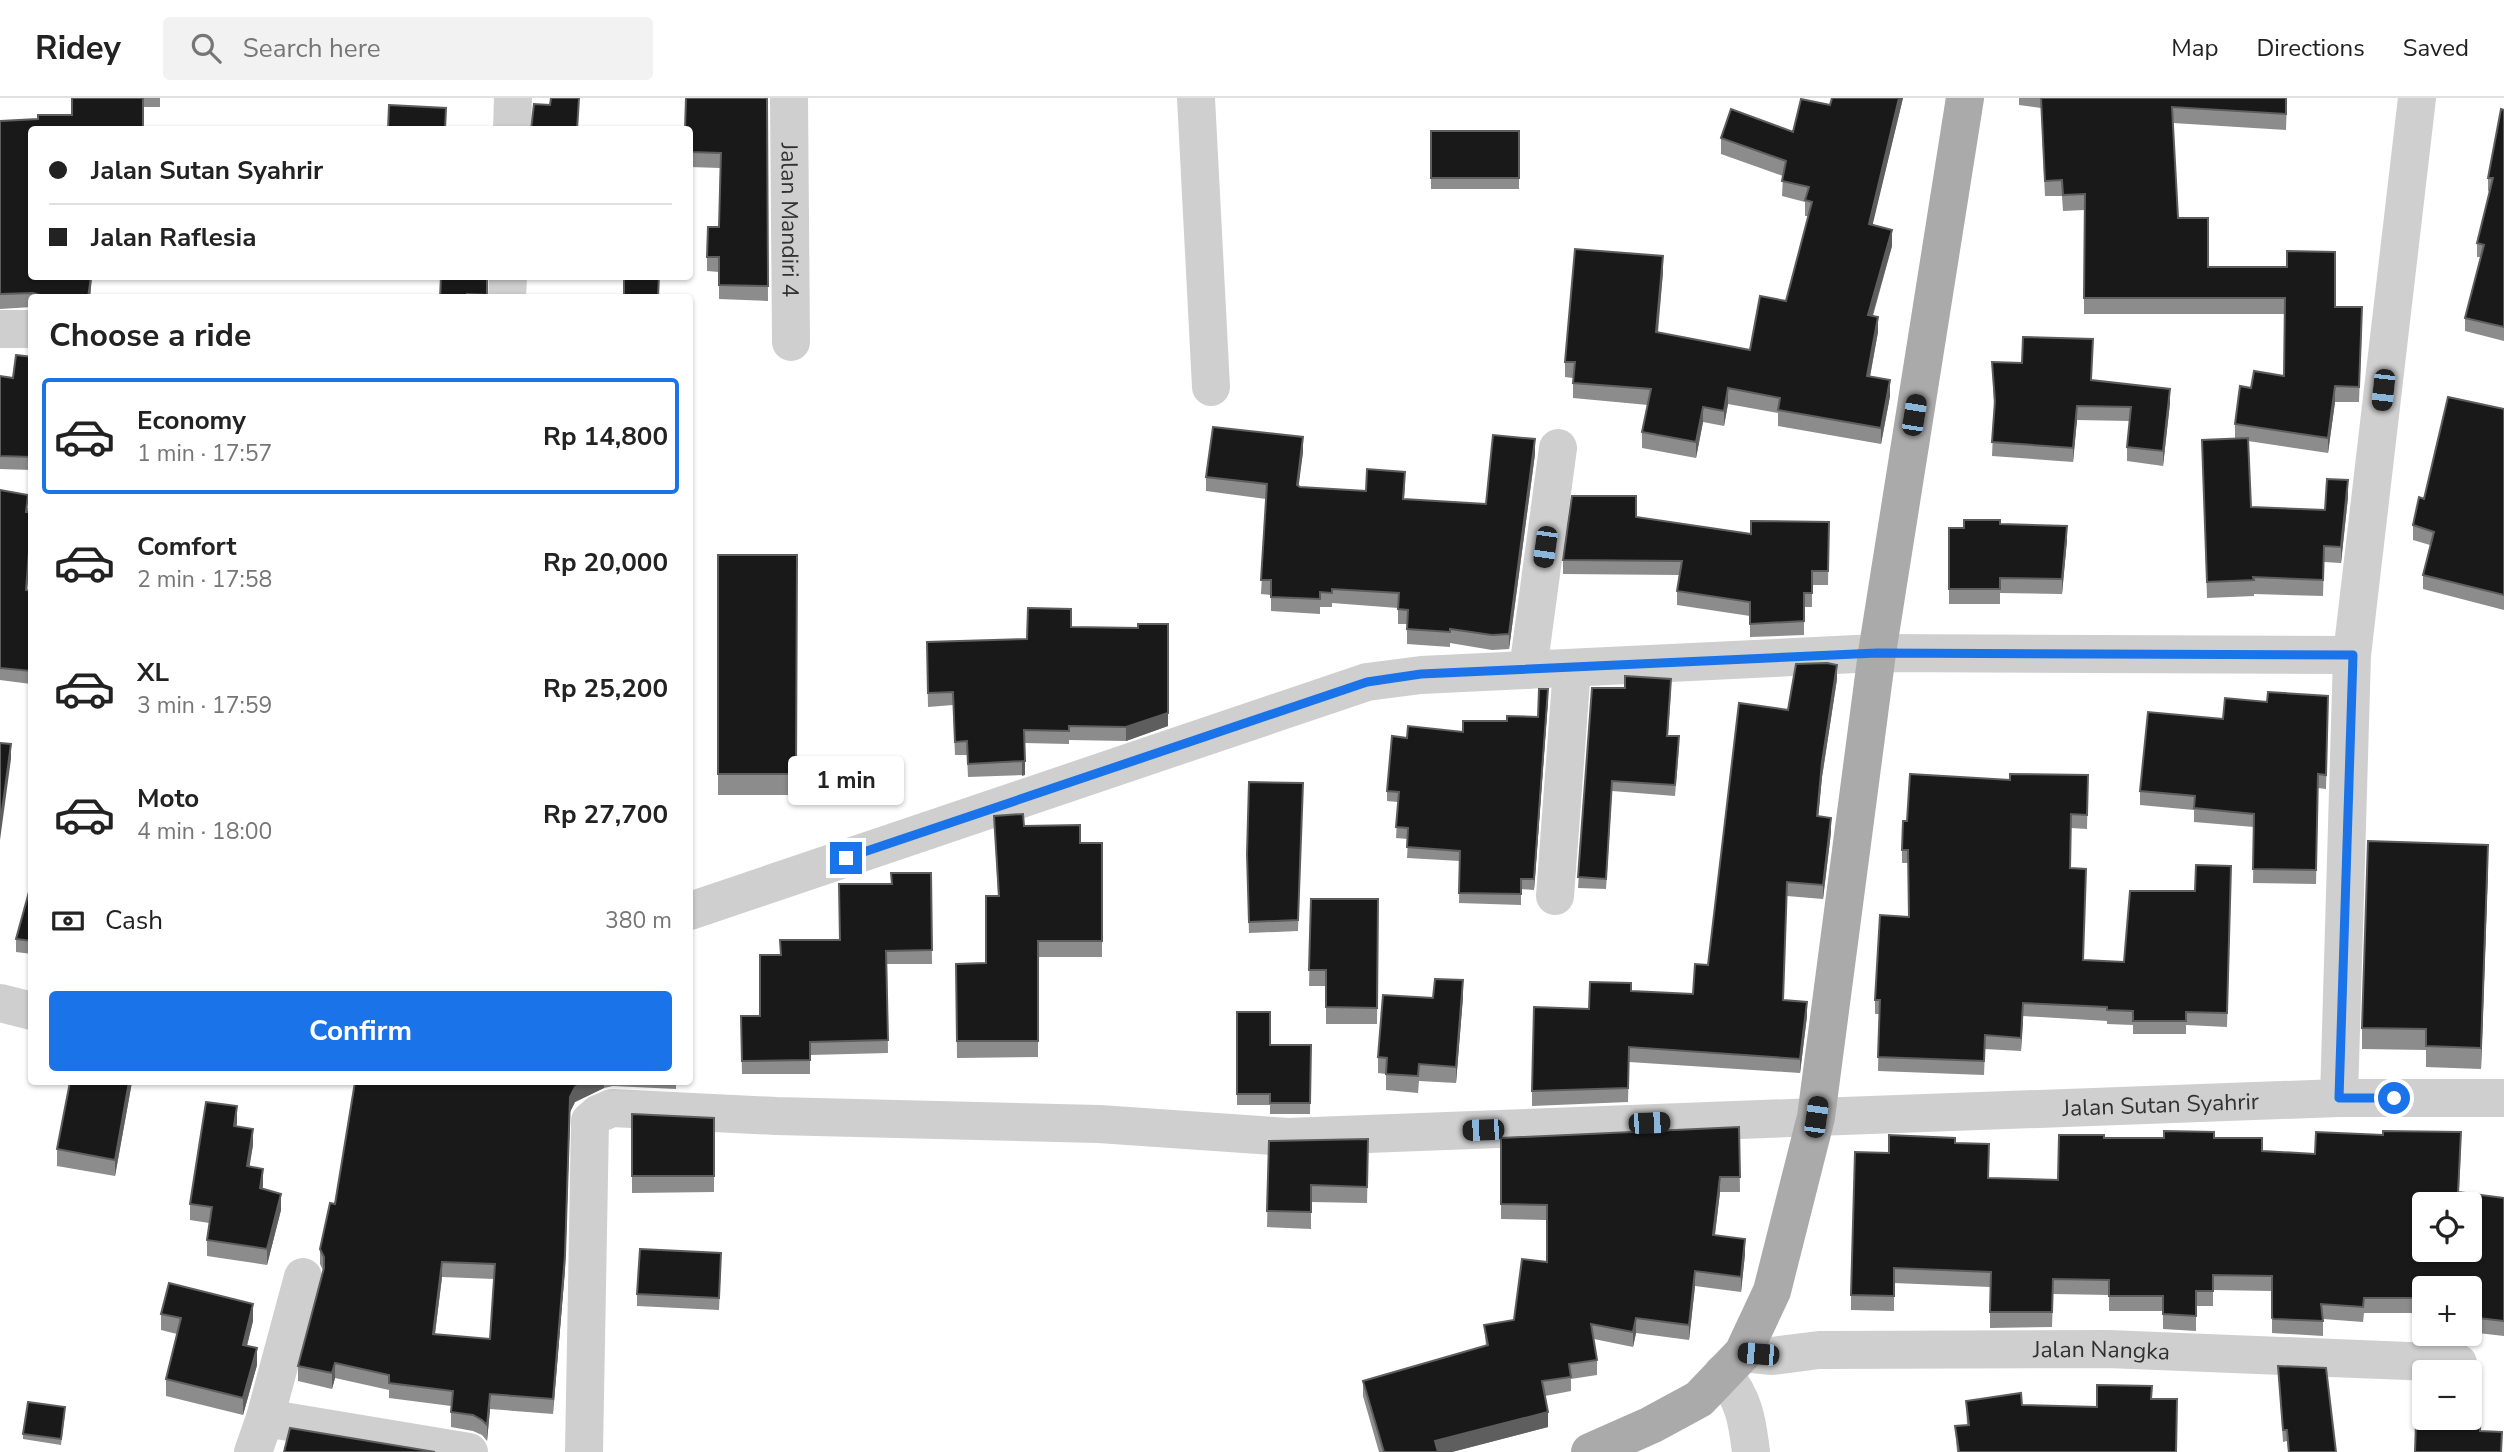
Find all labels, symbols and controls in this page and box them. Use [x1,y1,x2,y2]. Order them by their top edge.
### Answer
search box [163,17,653,80]
text: Ridey [35,26,121,71]
icon: search [187,29,225,67]
text: Search here [243,31,381,66]
text: Map [2171,32,2218,64]
text: Directions [2256,32,2365,64]
text: Saved [2403,32,2469,64]
street label: Jalan Mandiri 4 [773,142,806,297]
text: Jalan Sutan Syahrir [91,153,323,188]
text: Jalan Raflesia [91,220,256,255]
text: Choose a ride [49,314,251,357]
car [2371,368,2396,412]
car [1901,393,1928,437]
text: Economy [137,403,246,438]
icon: car [53,405,116,468]
text: Rp 14,800 [543,419,668,454]
text: 1 min · 17:57 [137,438,272,469]
car [1532,525,1559,569]
text: Comfort [137,529,237,564]
icon: car [53,531,116,594]
text: Rp 20,000 [543,545,668,580]
text: 2 min · 17:58 [137,564,272,595]
text: XL [137,655,169,690]
icon: car [53,657,116,720]
text: Rp 25,200 [543,671,668,706]
text: 3 min · 17:59 [137,690,272,721]
callout: 1 min [788,756,904,806]
text: 1 min [816,765,876,796]
text: Moto [137,781,199,816]
icon: car [53,783,116,846]
text: Rp 27,700 [543,797,668,832]
text: 4 min · 18:00 [137,816,272,847]
route end [830,842,862,874]
icon: cash [49,902,87,940]
text: Cash [105,903,163,938]
text: 380 m [605,905,672,936]
button: Confirm [49,991,672,1071]
route start [2378,1082,2410,1114]
street label: Jalan Sutan Syahrir [2061,1086,2260,1124]
car [1803,1095,1830,1139]
car [1628,1112,1671,1134]
car [1462,1119,1505,1141]
map controls [2412,1192,2482,1430]
button: locate [2412,1192,2482,1262]
button: + [2412,1276,2482,1346]
street label: Jalan Nangka [2032,1334,2171,1367]
car [1737,1342,1780,1366]
button: − [2412,1360,2482,1430]

